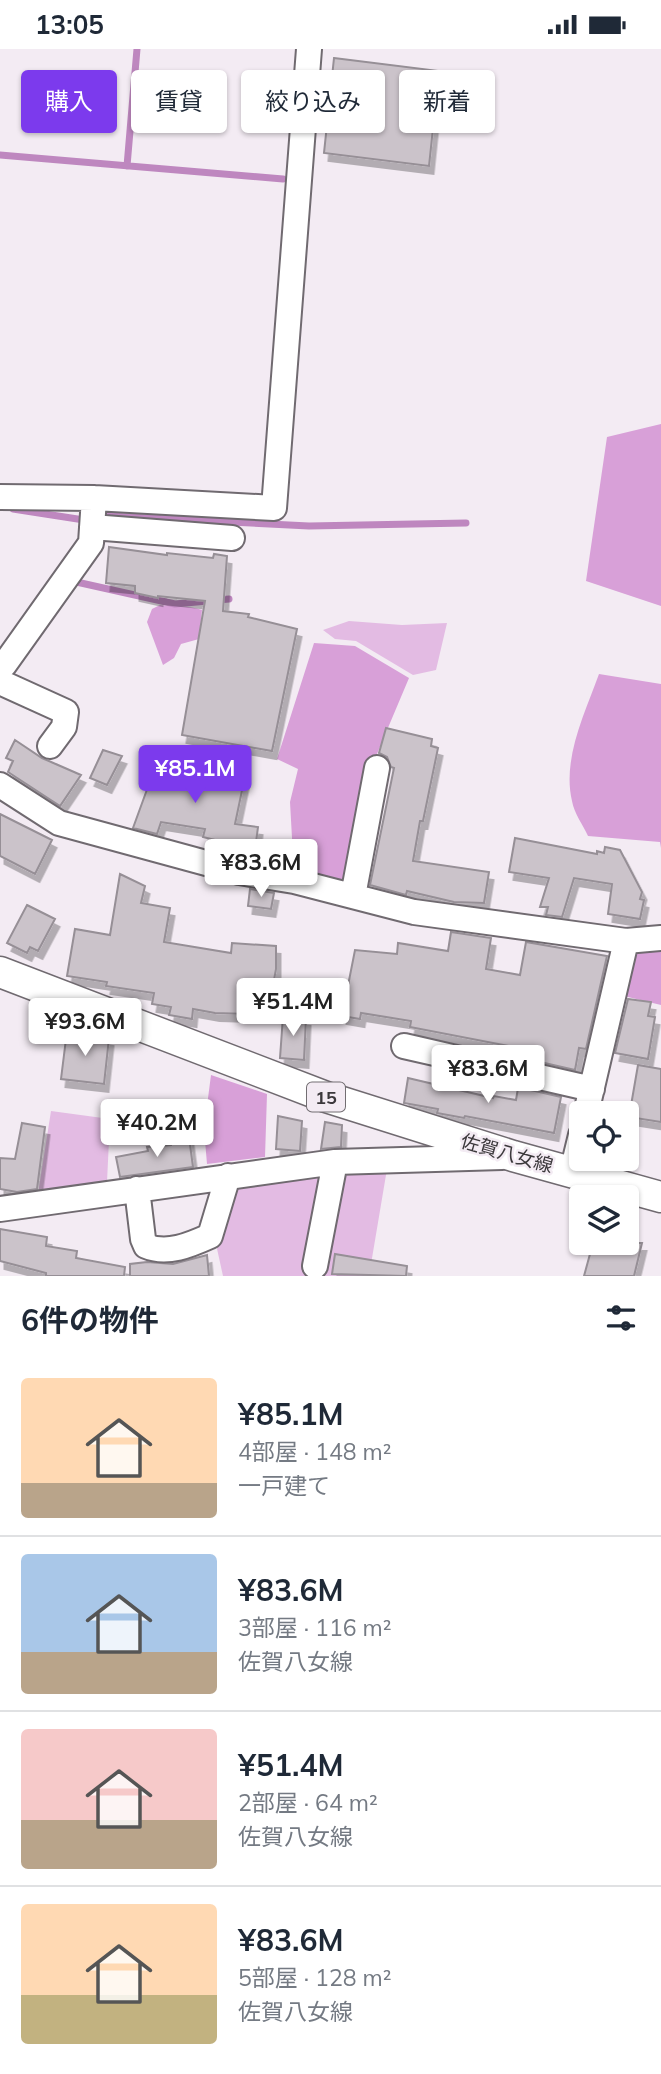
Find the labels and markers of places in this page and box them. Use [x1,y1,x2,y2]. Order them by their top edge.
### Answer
pin: ¥85.1M [138,745,252,805]
pin: ¥83.6M [204,839,318,899]
pin: ¥51.4M [236,979,350,1038]
pin: ¥93.6M [28,999,142,1058]
pin: ¥83.6M [431,1045,545,1105]
pin: ¥40.2M [100,1099,214,1159]

